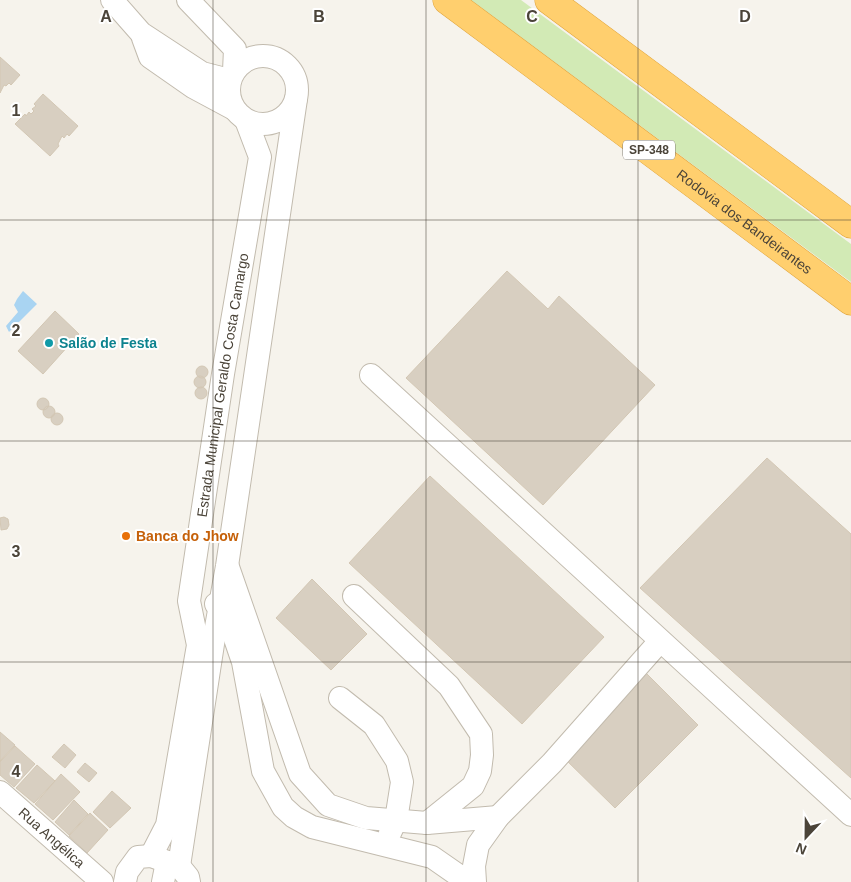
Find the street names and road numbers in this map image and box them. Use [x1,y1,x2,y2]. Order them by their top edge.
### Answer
road number: SP-348 [623,140,675,160]
street label: Rodovia dos Bandeirantes [674,166,815,277]
street label: Estrada Municipal Geraldo Costa Camargo [194,252,252,518]
street label: Rua Angélica [15,804,88,871]

